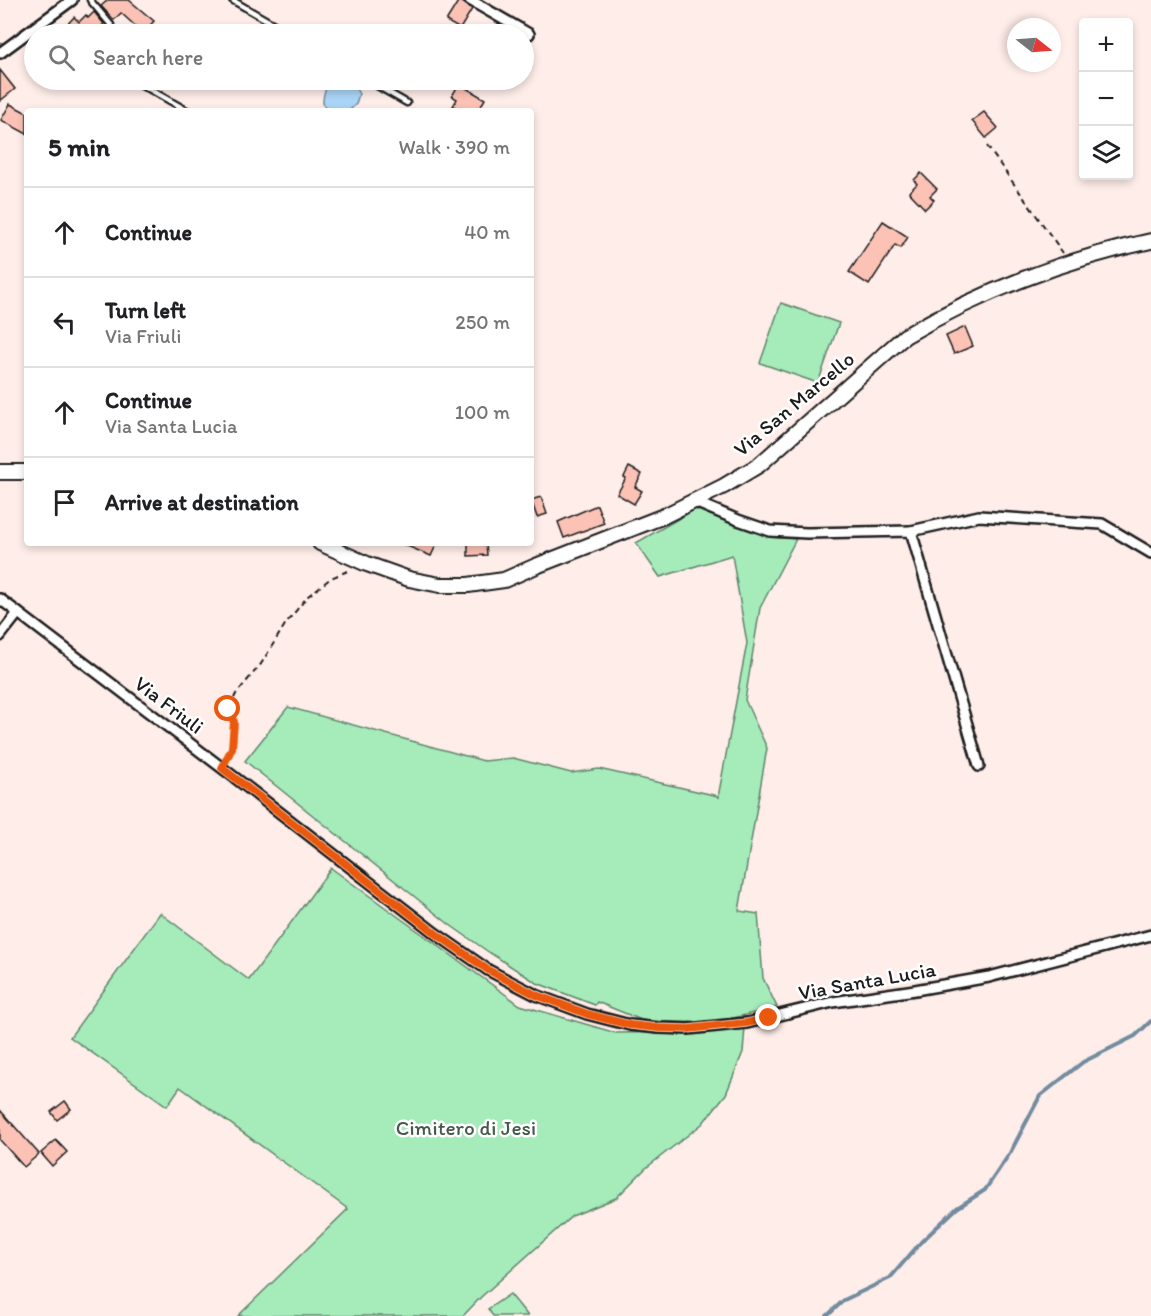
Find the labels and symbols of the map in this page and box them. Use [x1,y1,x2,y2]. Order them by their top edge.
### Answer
north arrow [1007,18,1061,72]
street label: Via San Marcello [728,346,859,461]
street label: Via Friuli [130,670,209,739]
route start [214,695,240,721]
street label: Via Santa Lucia [796,956,938,1005]
route end [755,1004,781,1030]
park label: Cimitero di Jesi [396,1115,536,1140]

